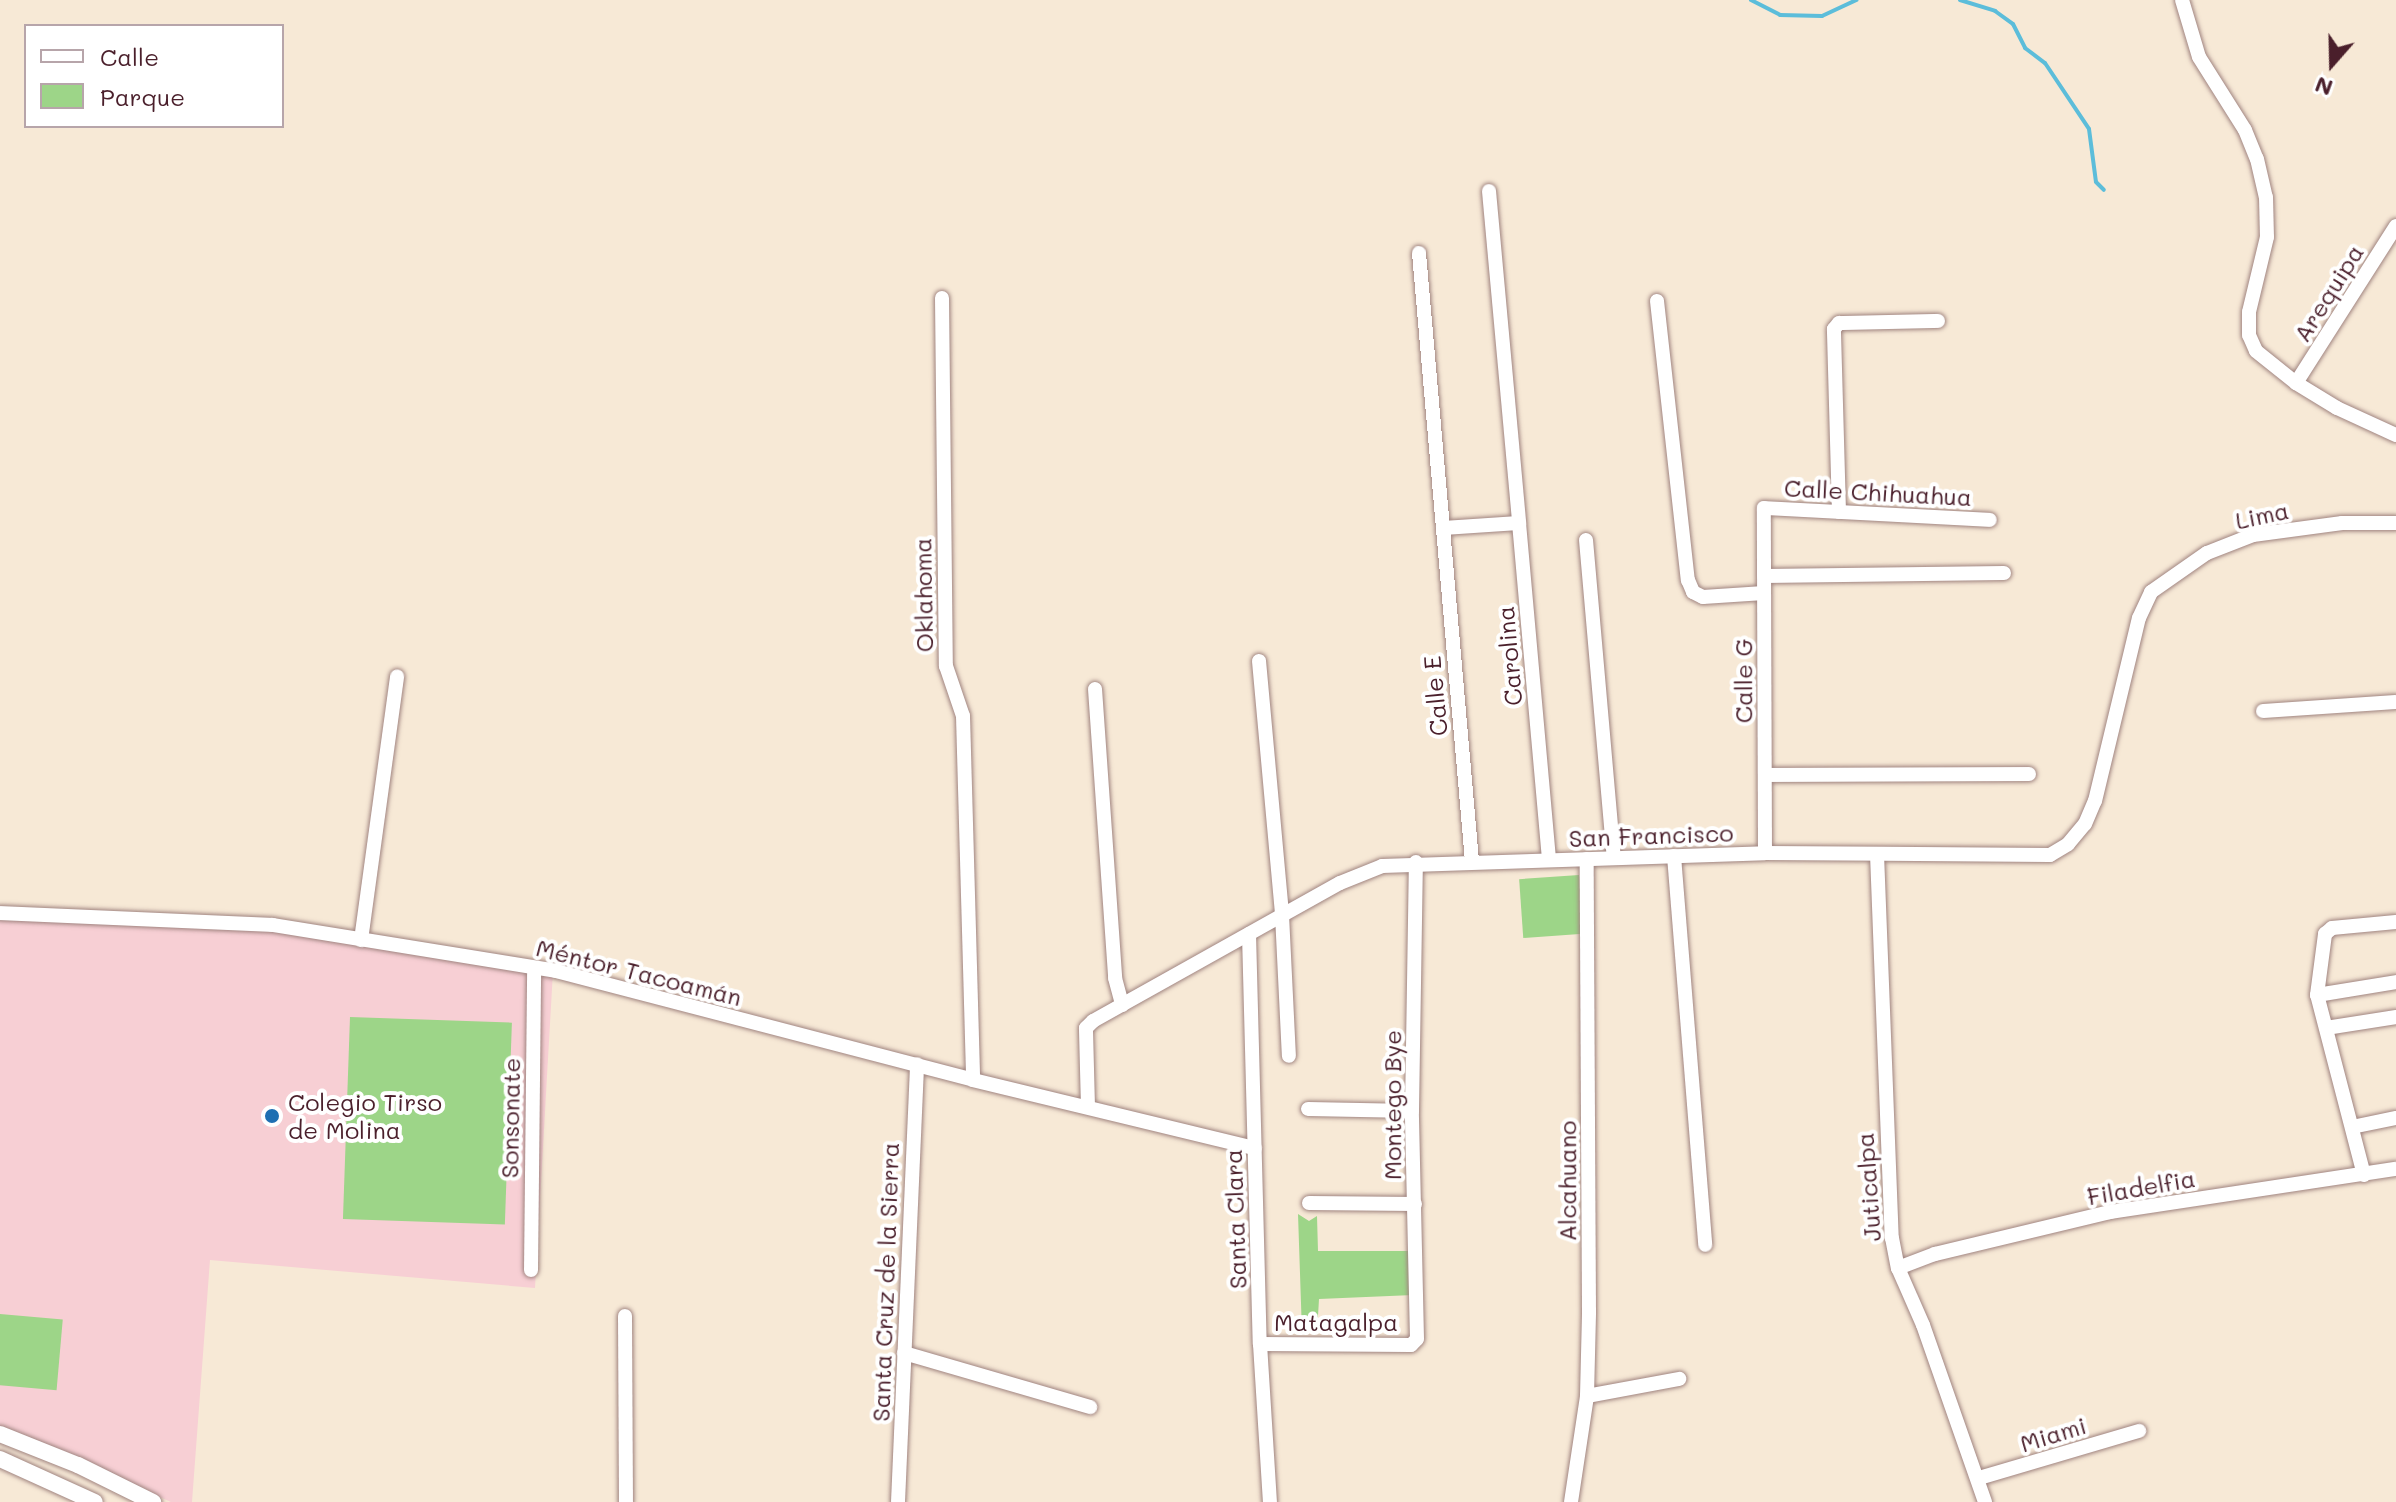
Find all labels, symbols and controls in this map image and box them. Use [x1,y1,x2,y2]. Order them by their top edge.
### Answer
legend [24,24,284,128]
north arrow [2292,24,2372,104]
text: Calle [100,41,159,72]
text: N [2311,71,2336,104]
text: Parque [100,81,185,112]
street label: Arequipa [2287,239,2369,347]
street label: Calle Chihuahua [1783,473,1973,511]
street label: Lima [2233,495,2291,535]
street label: Oklahoma [908,537,938,653]
street label: Carolina [1490,605,1528,707]
street label: Calle G [1729,639,1757,723]
street label: Calle E [1417,655,1453,737]
street label: San Francisco [1568,818,1734,852]
street label: Méntor Tacoamán [533,933,745,1011]
street label: Montego Bye [1378,1030,1406,1180]
street label: Sonsonate [495,1057,525,1179]
place label: Colegio Tirso de Molina [288,1088,442,1144]
marker: Colegio Tirso de Molina [263,1107,281,1125]
street label: Alcahuano [1553,1121,1581,1241]
street label: Juticalpa [1850,1132,1886,1242]
street label: Santa Cruz de la Sierra [866,1142,904,1422]
street label: Santa Clara [1218,1149,1252,1289]
street label: Filadelfia [2085,1163,2197,1211]
street label: Matagalpa [1274,1308,1398,1336]
street label: Miami [2016,1410,2090,1458]

